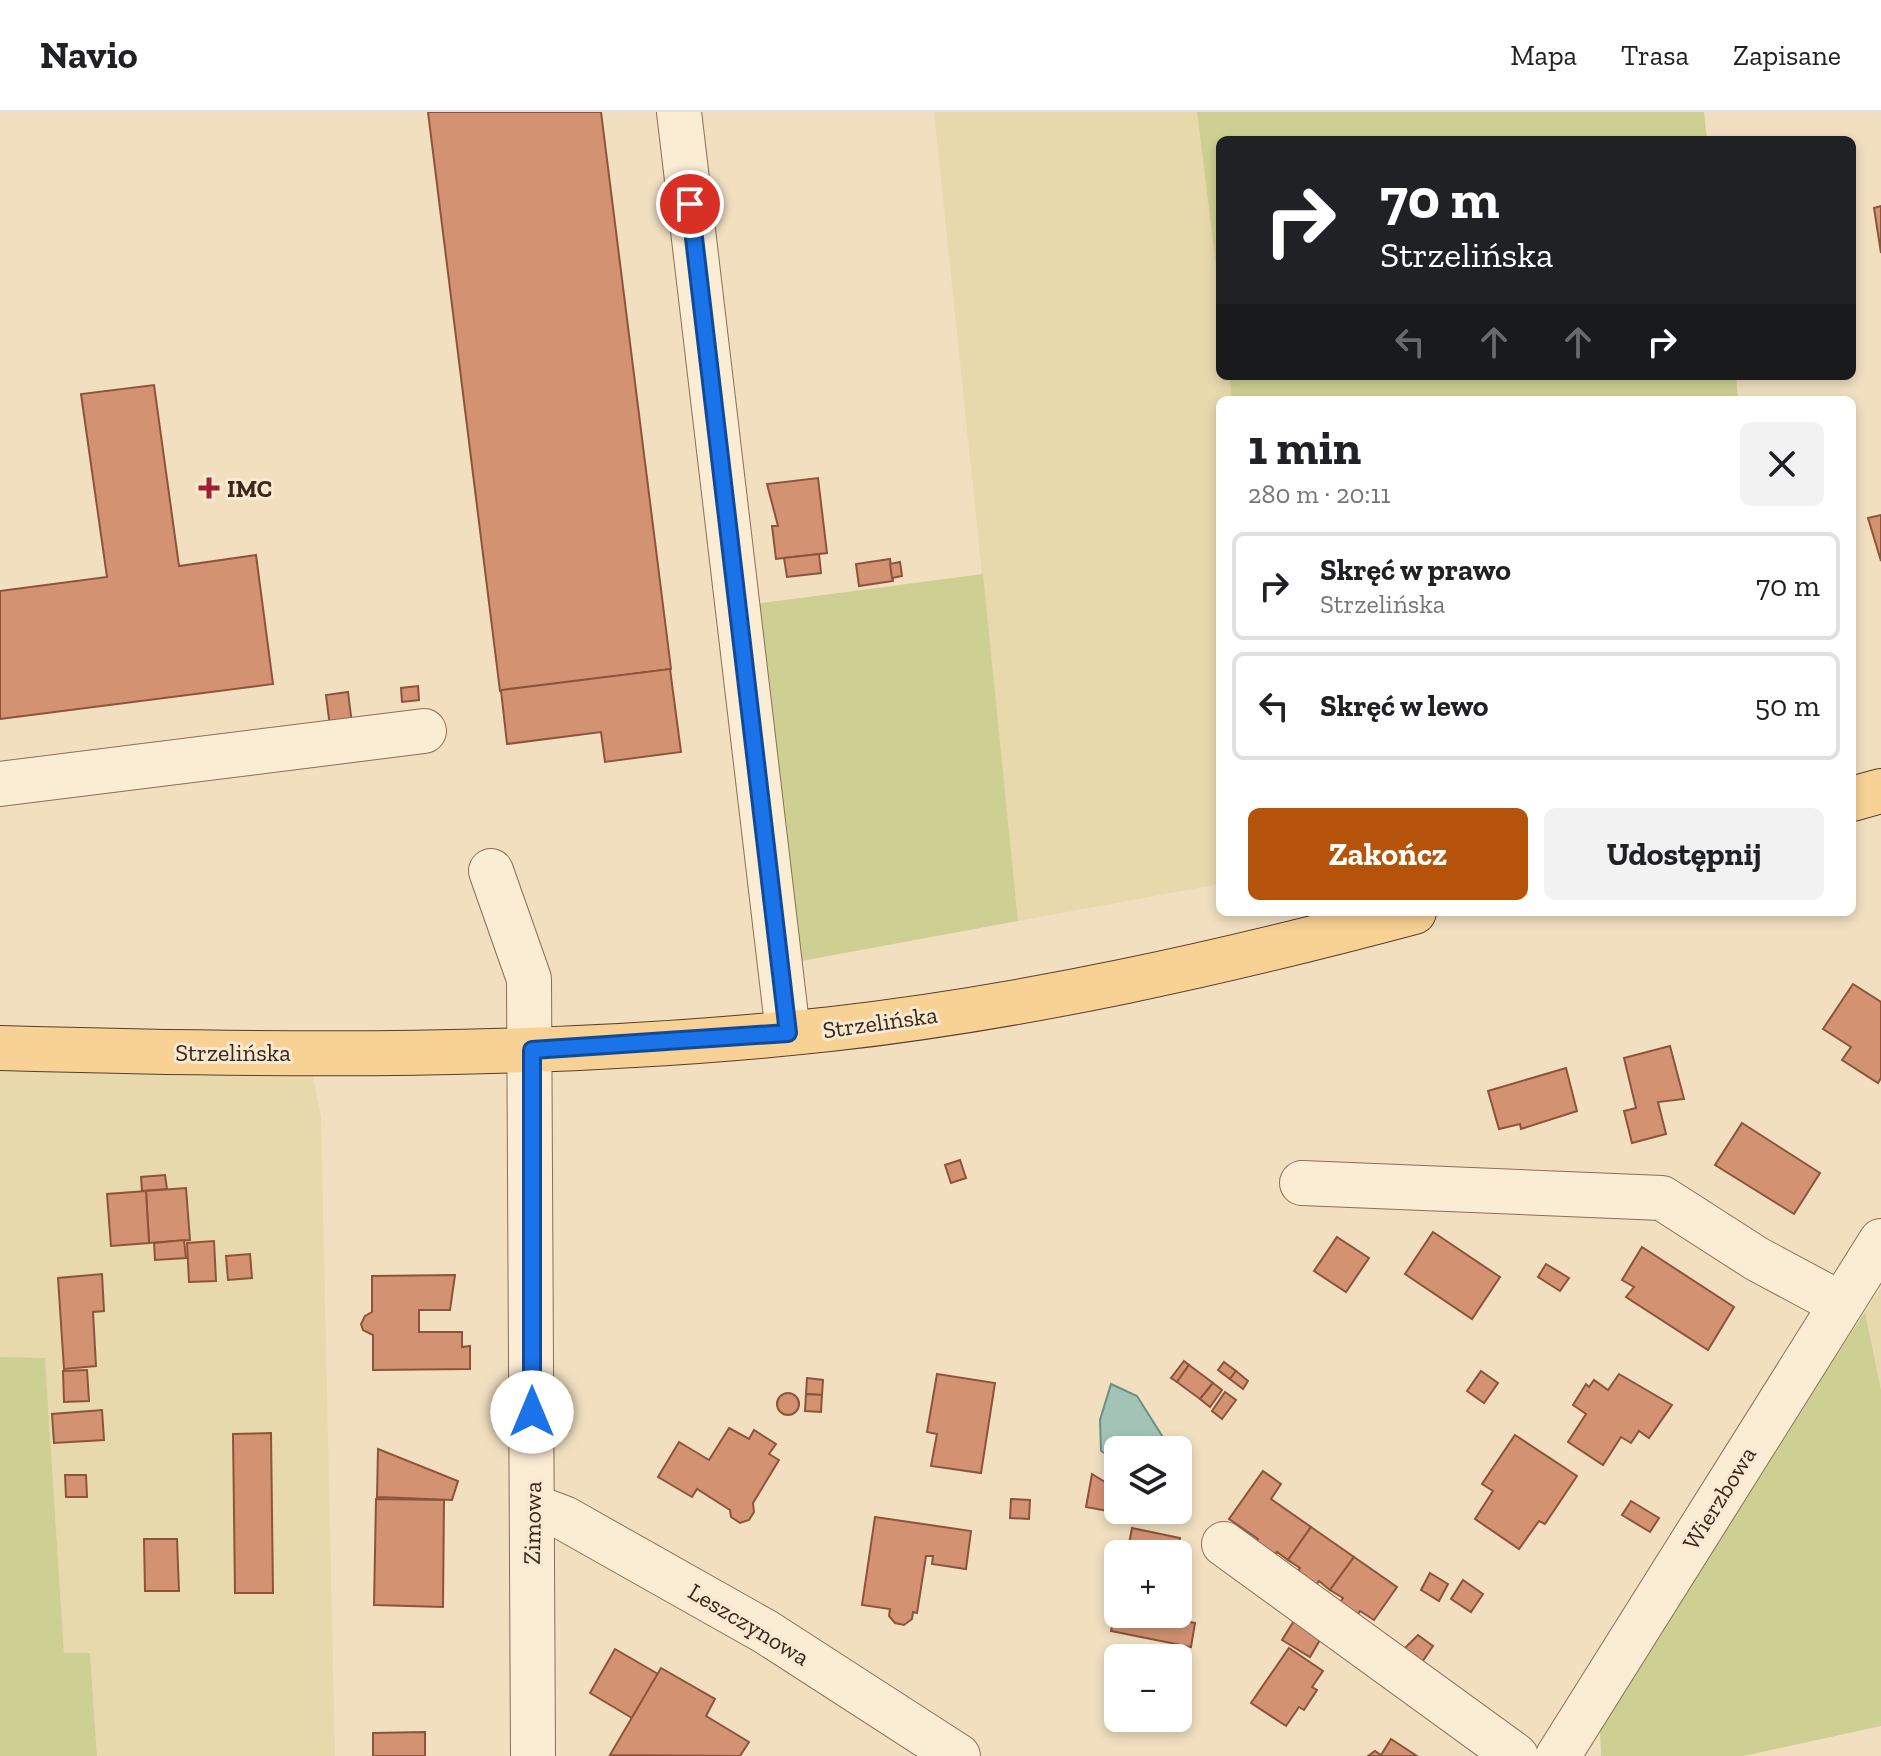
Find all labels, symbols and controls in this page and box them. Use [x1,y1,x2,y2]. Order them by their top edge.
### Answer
text: Navio [40,32,138,78]
text: Mapa [1510,39,1577,72]
text: Trasa [1621,39,1689,72]
text: Zapisane [1733,39,1841,72]
text: 70 m [1380,165,1500,232]
icon: right [1248,168,1352,272]
pin [656,170,724,238]
icon: arrive [668,182,712,226]
text: Strzelińska [1380,233,1553,276]
icon: left [1388,320,1432,364]
icon: ahead [1472,320,1516,364]
icon: ahead [1556,320,1600,364]
icon: right [1640,320,1684,364]
text: 1 min [1248,419,1361,476]
button: close [1740,422,1824,506]
place label: IMC [227,474,272,503]
marker: IMC [198,477,220,499]
text: 280 m · 20:11 [1248,478,1390,510]
text: Skręć w prawo [1320,552,1511,588]
icon: right [1252,564,1296,608]
text: 70 m [1756,568,1820,604]
text: Strzelińska [1320,588,1445,620]
icon: left [1252,684,1296,728]
text: Skręć w lewo [1320,688,1489,724]
text: 50 m [1755,688,1820,724]
button: Zakończ [1248,808,1528,900]
button: Udostępnij [1544,808,1824,900]
street label: Strzelińska [821,1000,940,1044]
street label: Strzelińska [175,1038,291,1067]
position arrow [490,1370,574,1454]
map controls [1104,1436,1192,1732]
button: layers [1104,1436,1192,1524]
street label: Wierzbowa [1676,1441,1762,1555]
street label: Zimowa [517,1481,547,1565]
button: + [1104,1540,1192,1628]
street label: Leszczynowa [683,1577,815,1672]
button: − [1104,1644,1192,1732]

